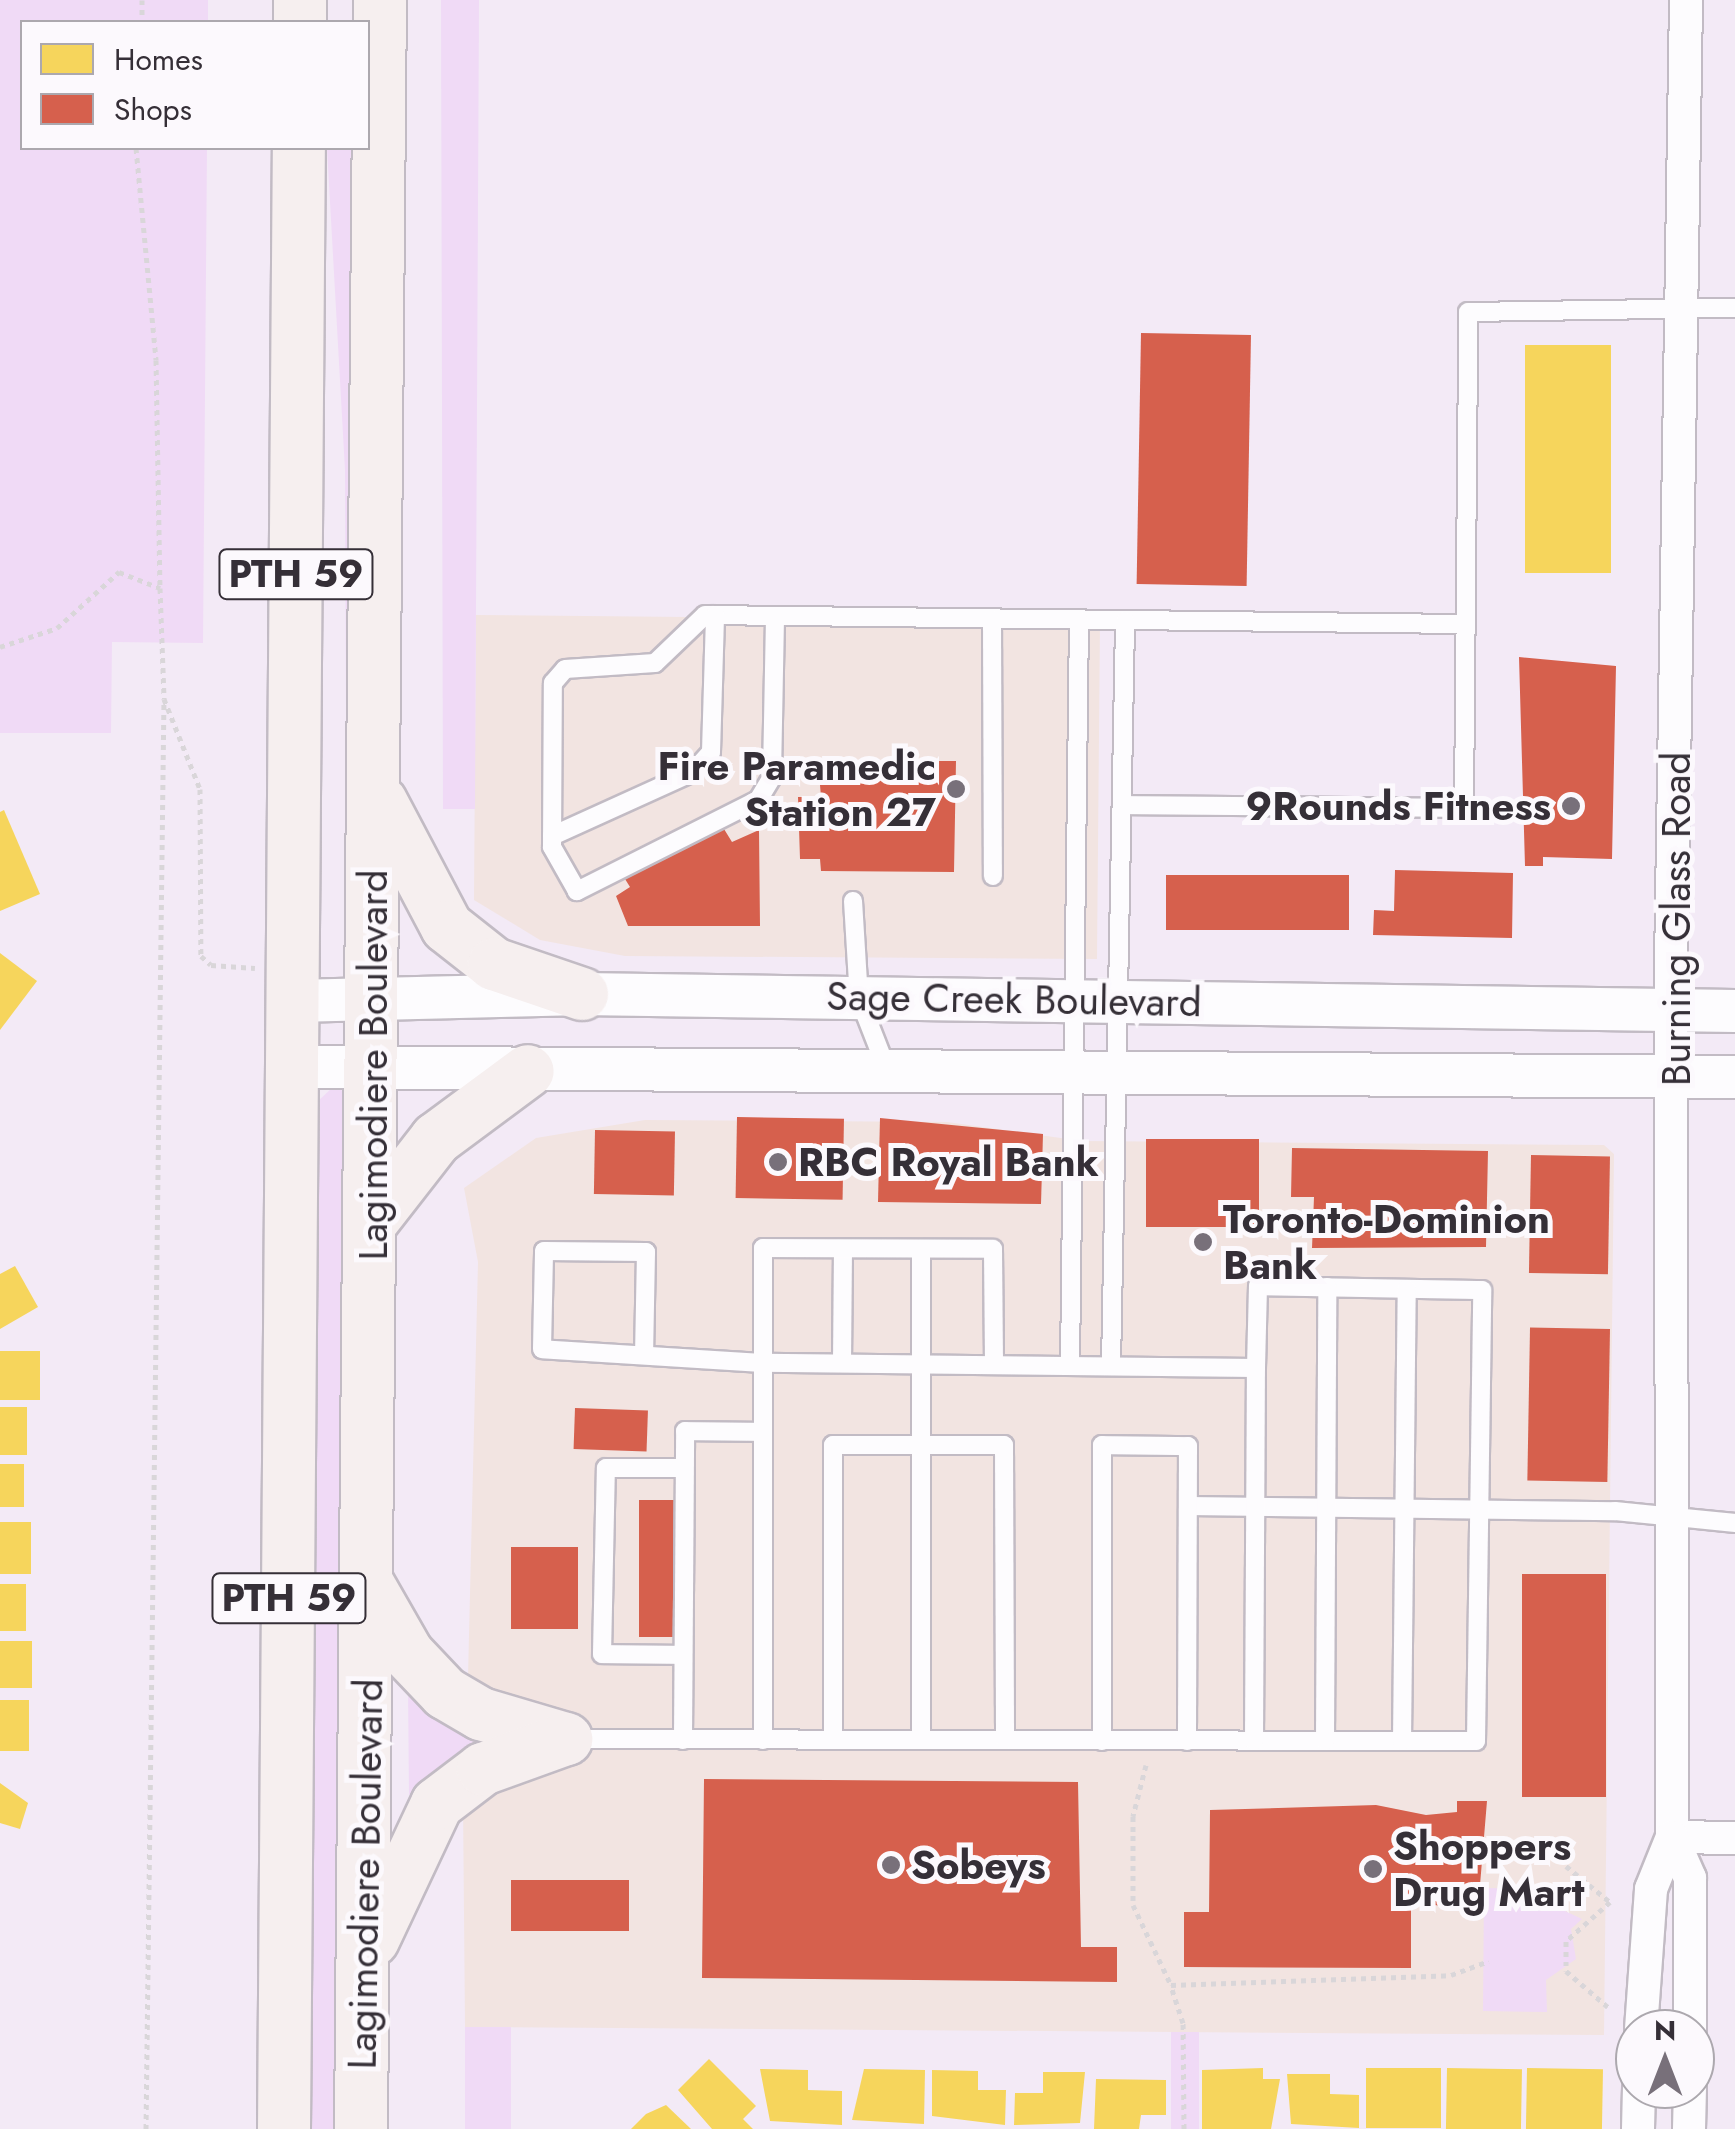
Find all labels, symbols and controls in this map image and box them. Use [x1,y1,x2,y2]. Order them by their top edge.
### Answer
legend [20,20,370,150]
text: Homes [114,38,203,81]
text: Shops [114,88,192,131]
road number: PTH 59 [216,541,376,607]
place label: Fire Paramedic Station 27 [658,742,936,836]
street label: Burning Glass Road [1652,752,1700,1086]
marker: Fire Paramedic Station 27 [945,778,967,800]
place label: 9Rounds Fitness [1246,782,1551,830]
marker: 9Rounds Fitness [1560,795,1582,817]
street label: Lagimodiere Boulevard [349,870,397,1260]
street label: Sage Creek Boulevard [826,972,1202,1026]
place label: RBC Royal Bank [798,1138,1099,1186]
marker: RBC Royal Bank [767,1151,789,1173]
place label: Toronto-Dominion Bank [1223,1195,1550,1289]
marker: Toronto-Dominion Bank [1192,1231,1214,1253]
road number: PTH 59 [209,1565,369,1631]
street label: Lagimodiere Boulevard [338,1678,392,2070]
place label: Shoppers Drug Mart [1393,1822,1585,1916]
place label: Sobeys [911,1841,1046,1889]
marker: Sobeys [880,1854,902,1876]
marker: Shoppers Drug Mart [1362,1858,1384,1880]
north arrow [1615,2009,1715,2109]
text: N [1654,2010,1676,2051]

